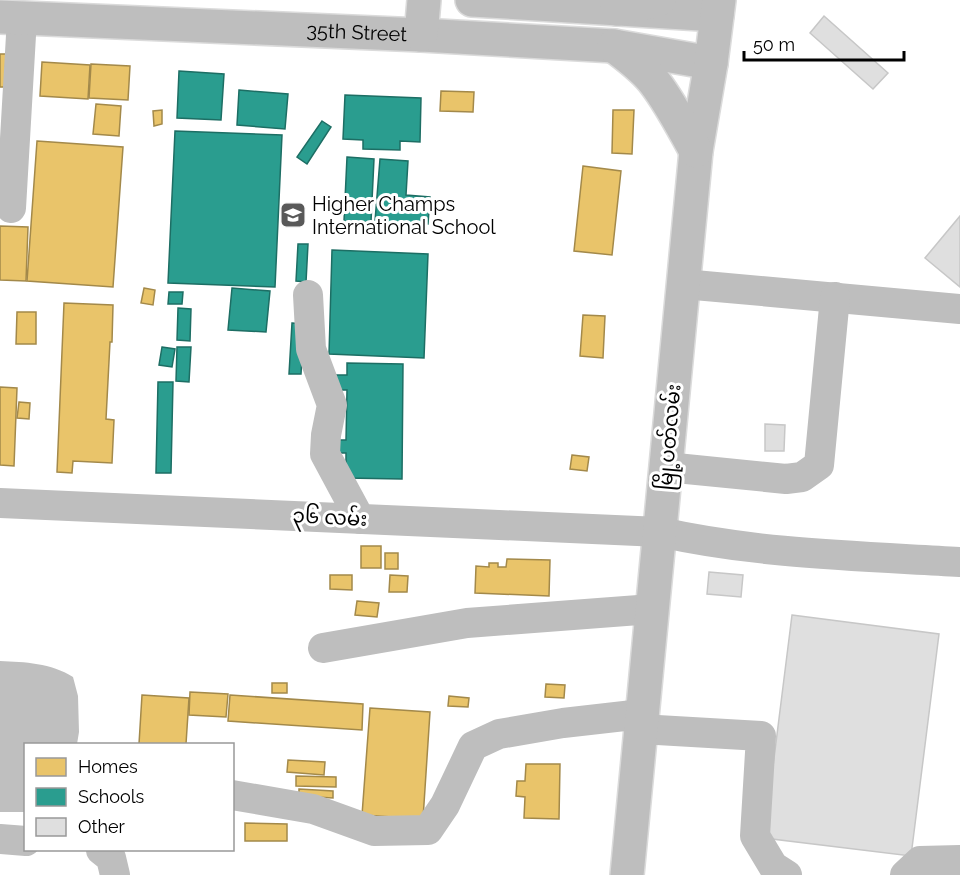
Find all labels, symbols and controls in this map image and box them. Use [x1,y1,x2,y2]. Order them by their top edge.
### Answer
street label: 35th Street [306,18,408,46]
scale bar [744,24,904,62]
text: 50 m [753,34,795,55]
place label: Higher Champs International School [312,192,496,239]
school or university icon: Higher Champs International School [278,200,308,230]
street label: မြို့ပတ်လမ်း [650,383,690,491]
street label: ၃၆ လမ်း [292,501,368,535]
legend [24,743,234,851]
text: Homes [78,756,138,777]
text: Schools [78,786,145,807]
text: Other [78,816,126,837]

